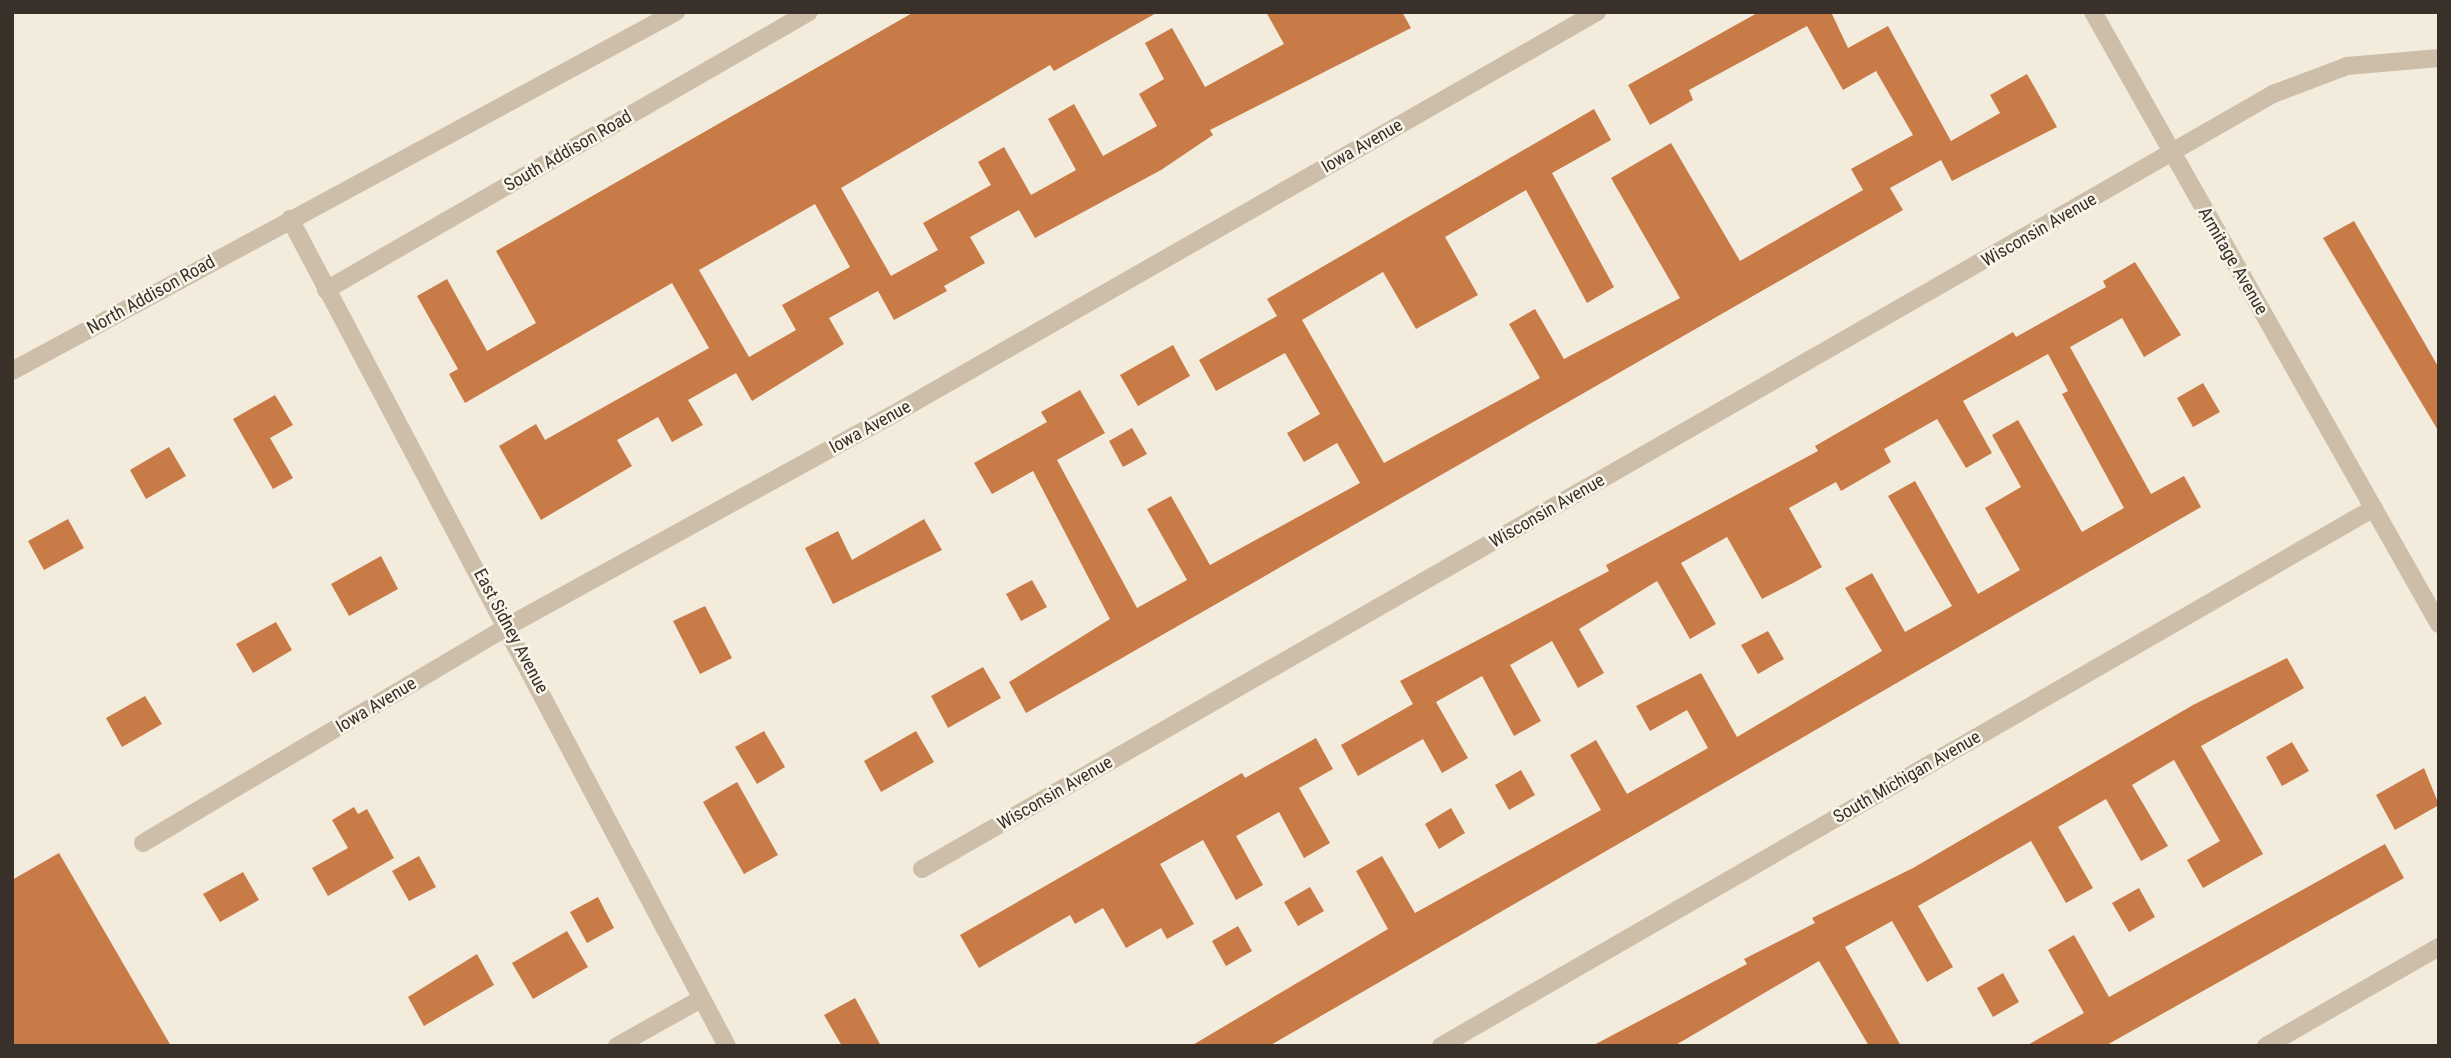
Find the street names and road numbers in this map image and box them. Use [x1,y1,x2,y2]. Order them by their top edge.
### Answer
street label: South Addison Road [500,106,636,196]
street label: Iowa Avenue [1318,114,1406,178]
street label: Wisconsin Avenue [1978,188,2100,272]
street label: Armitage Avenue [2193,203,2273,319]
street label: North Addison Road [83,251,219,339]
street label: Iowa Avenue [825,396,915,458]
street label: Wisconsin Avenue [1486,469,1608,553]
street label: East Sidney Avenue [469,565,553,697]
street label: Iowa Avenue [332,673,420,737]
street label: South Michigan Avenue [1830,726,1984,828]
street label: Wisconsin Avenue [994,751,1116,835]

